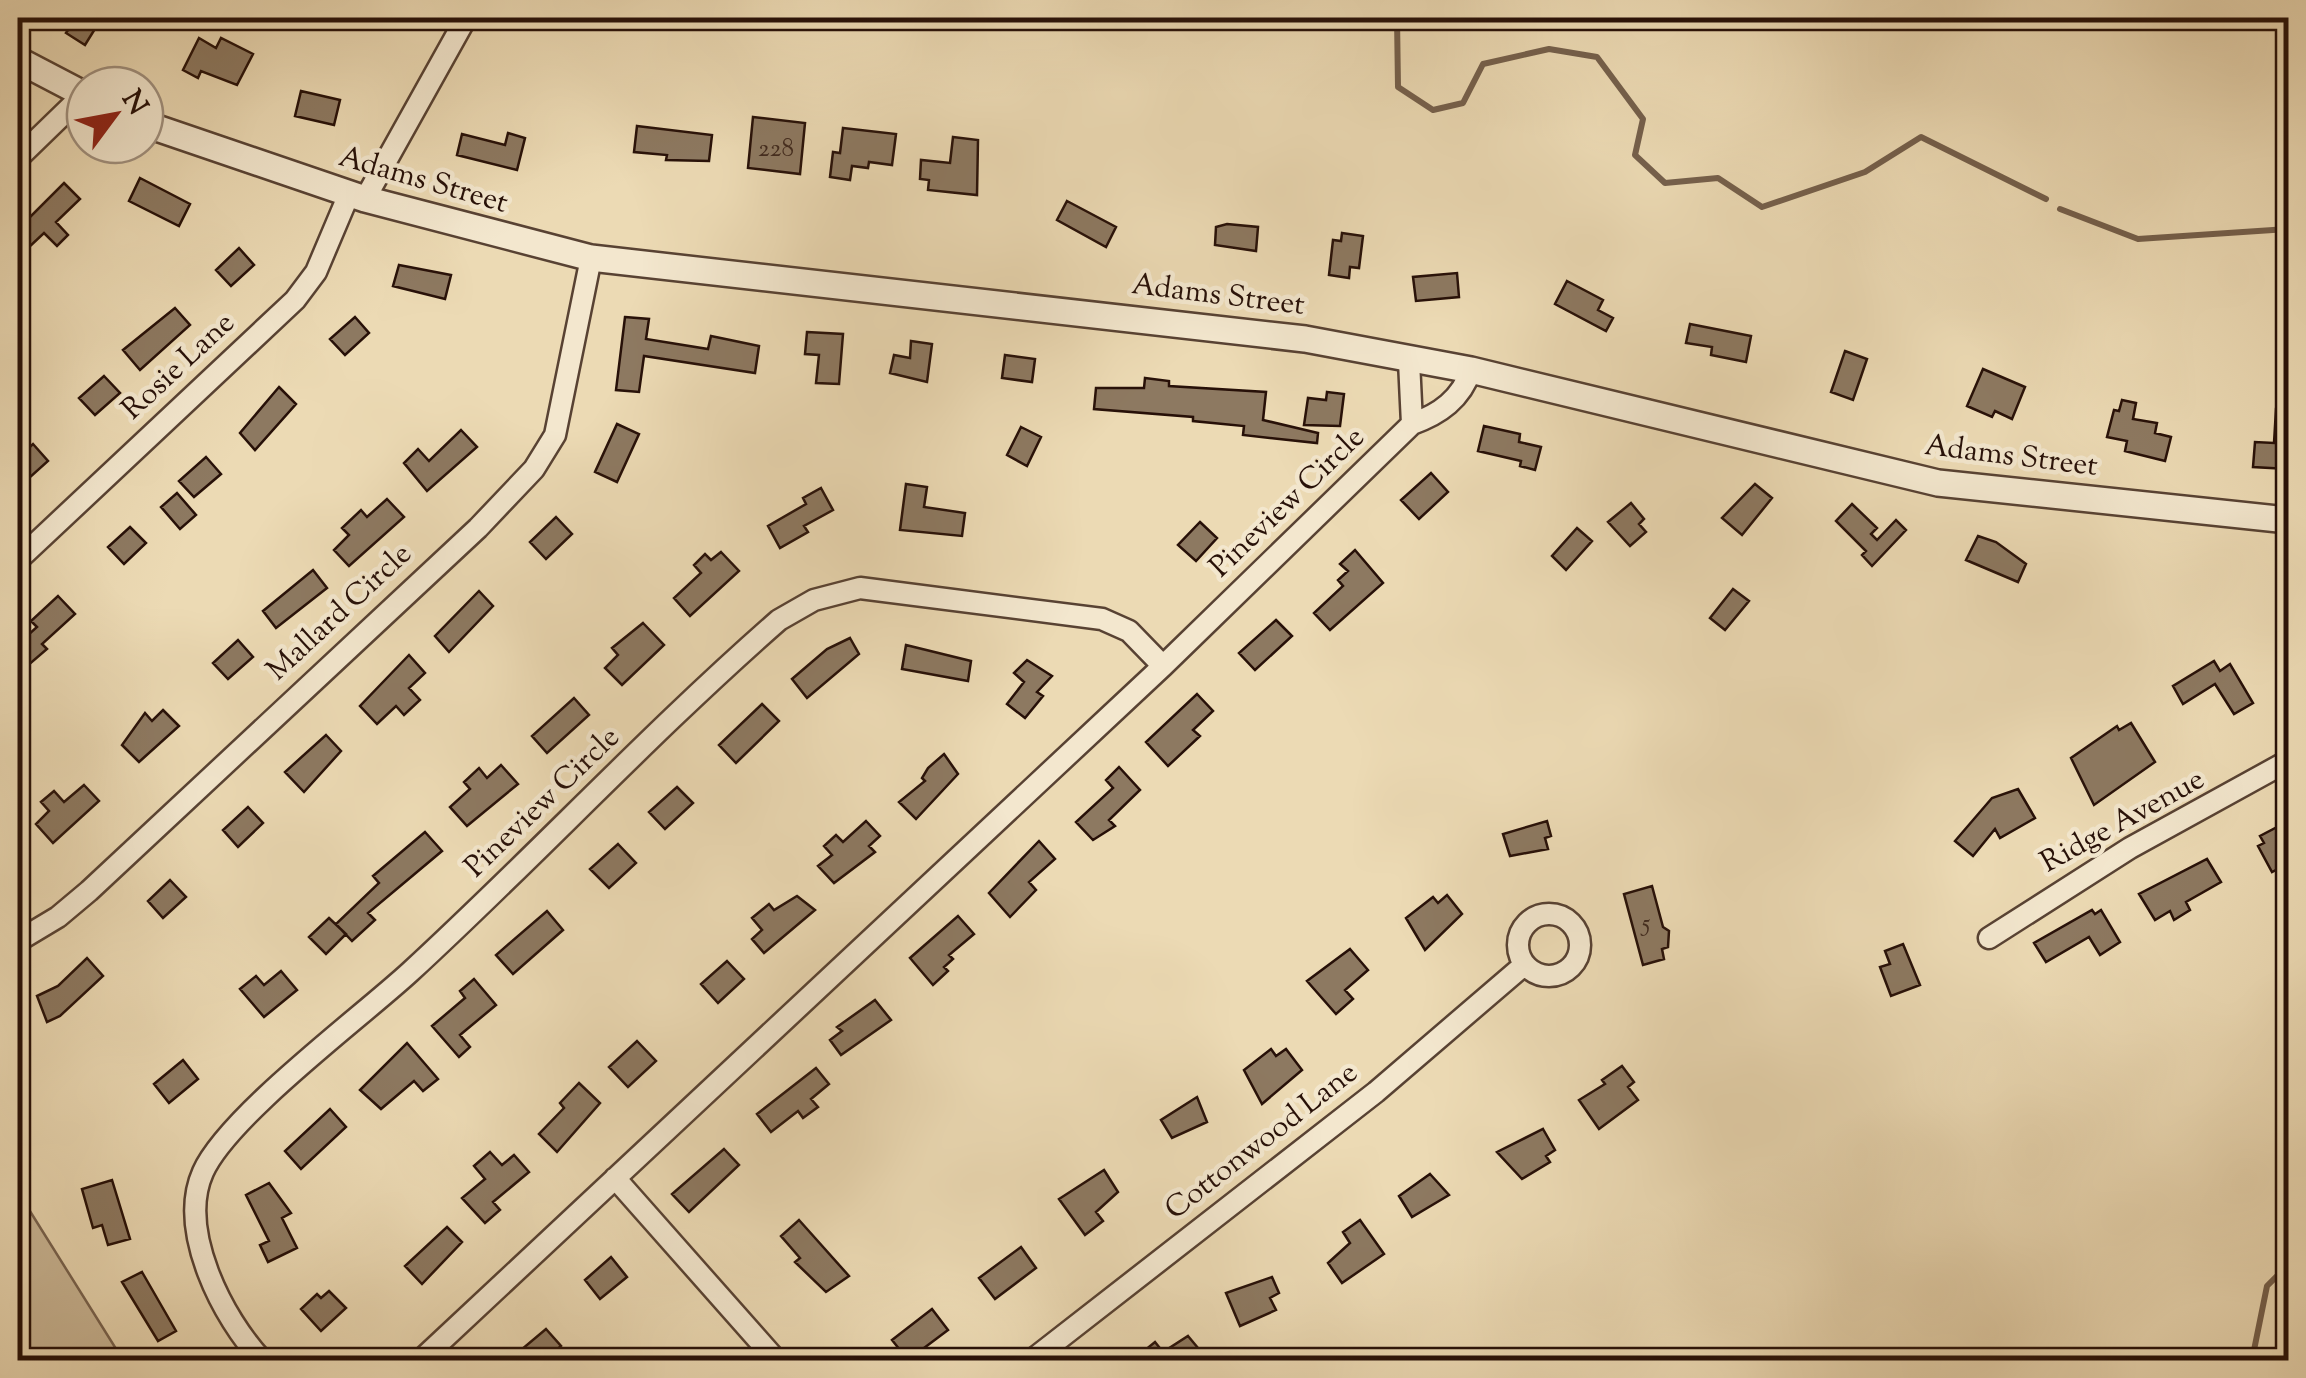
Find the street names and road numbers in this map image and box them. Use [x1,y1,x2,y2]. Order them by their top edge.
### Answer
street label: Adams Street [333,136,513,226]
street label: Adams Street [1129,264,1307,328]
street label: Rosie Lane [113,303,245,431]
street label: Pineview Circle [1201,418,1375,588]
street label: Adams Street [1922,425,2100,489]
street label: Mallard Circle [258,534,422,692]
street label: Pineview Circle [456,718,630,888]
street label: Ridge Avenue [2033,759,2213,885]
street label: Cottonwood Lane [1156,1053,1368,1231]

